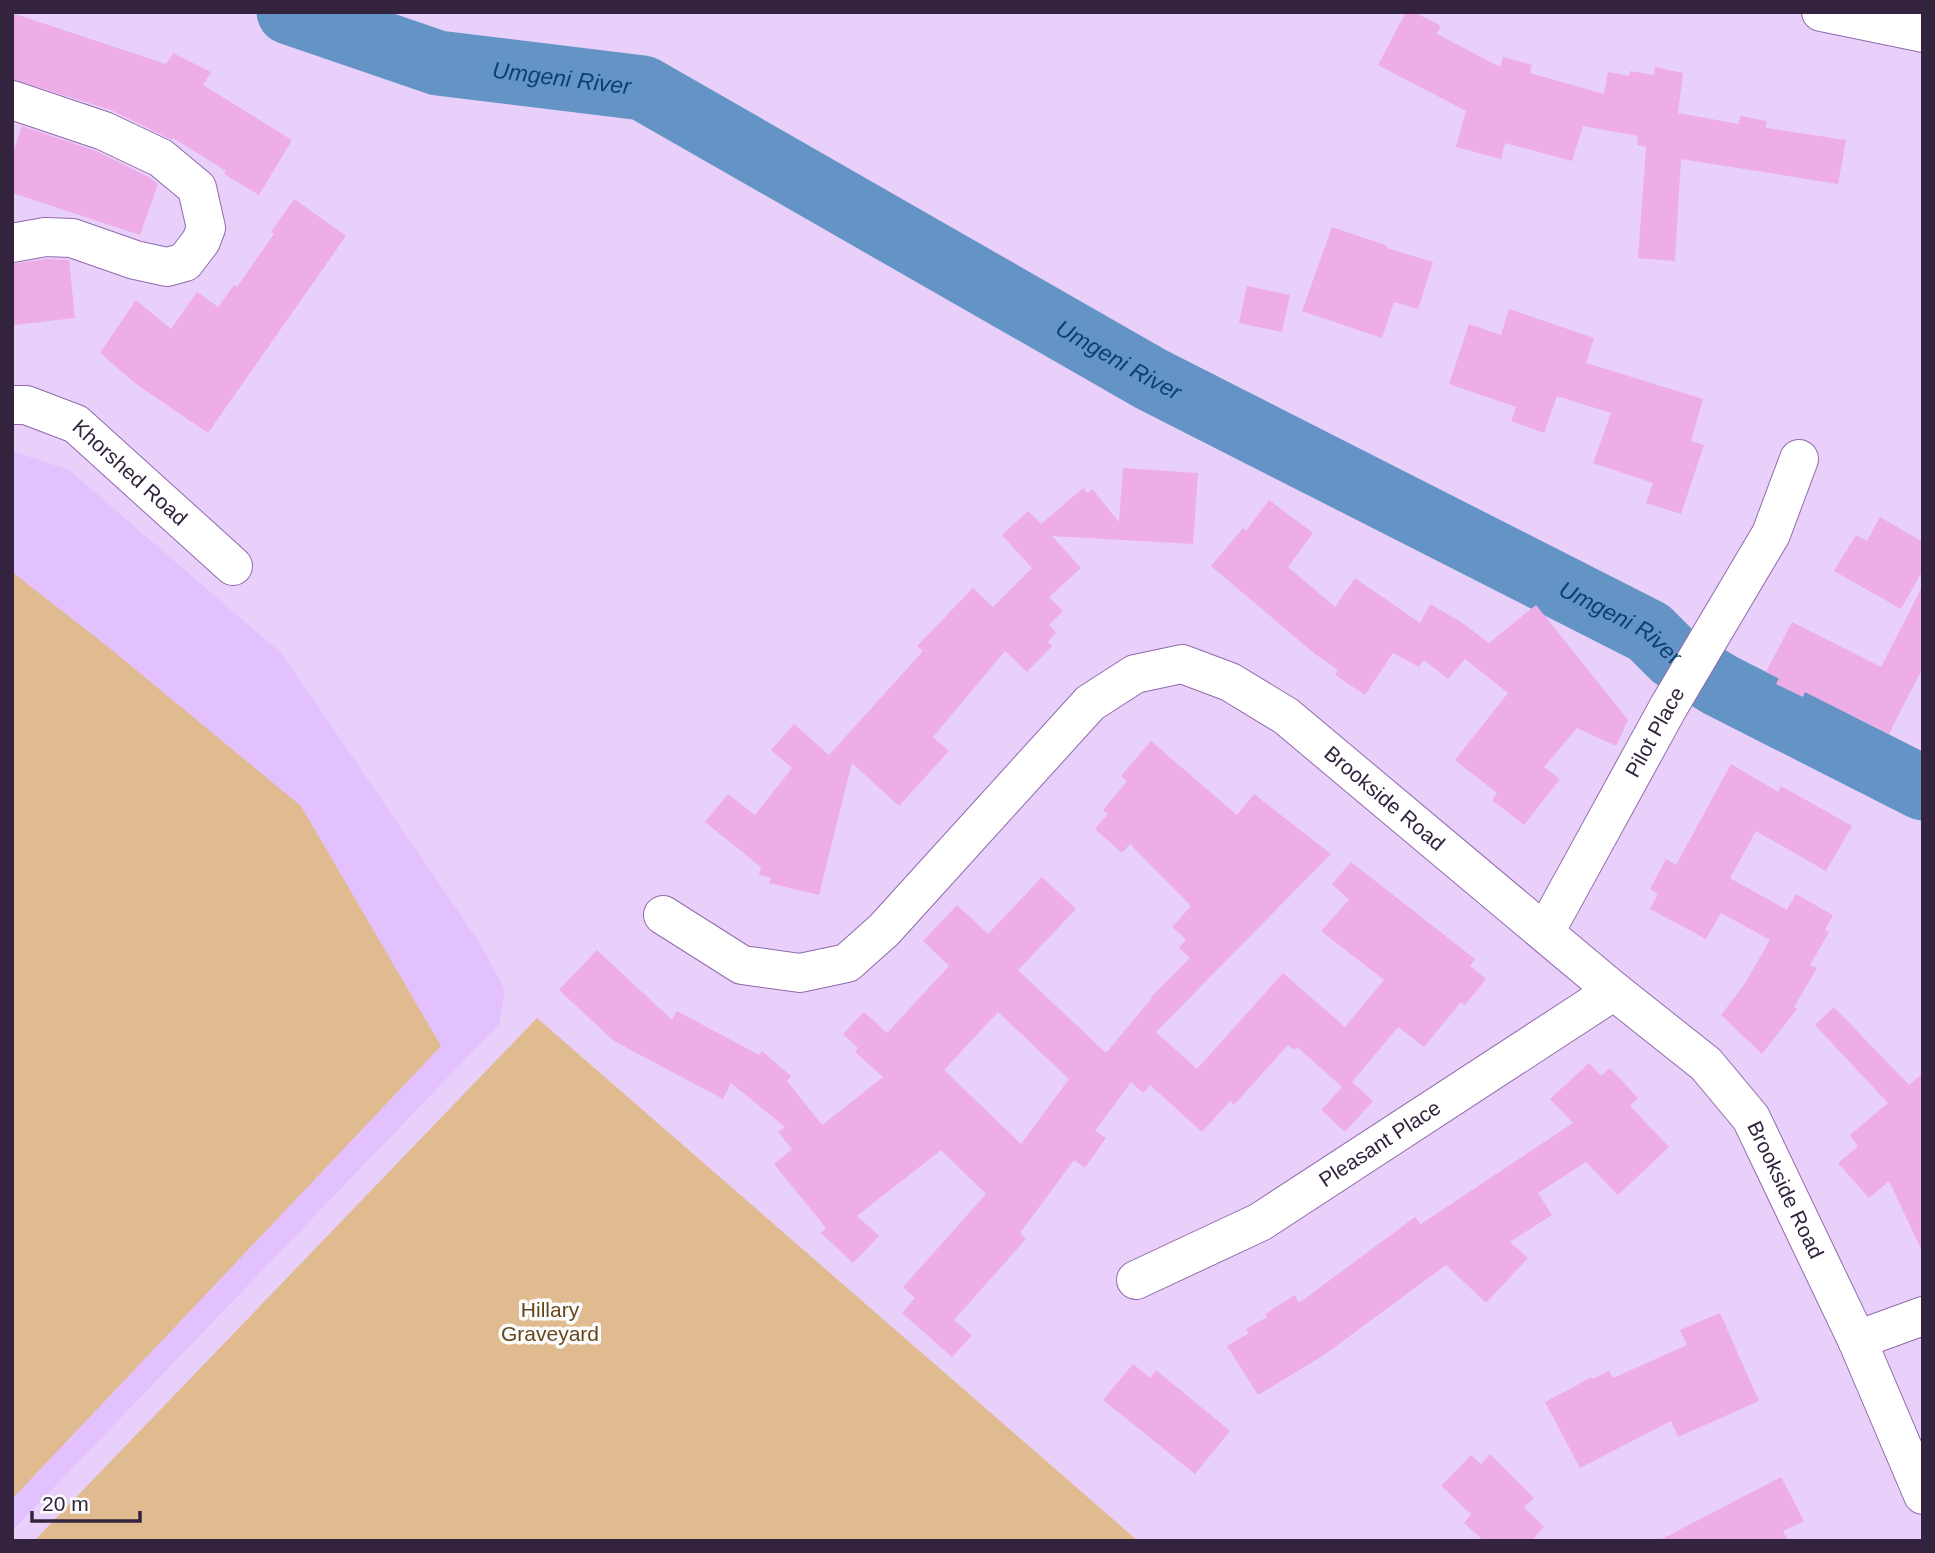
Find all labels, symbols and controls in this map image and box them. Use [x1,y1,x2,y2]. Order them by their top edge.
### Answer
water label: Umgeni River [491,57,634,100]
water label: Umgeni River [1052,314,1187,406]
street label: Khorshed Road [68,415,192,530]
water label: Umgeni River [1555,576,1687,671]
street label: Pilot Place [1620,683,1689,781]
street label: Brookside Road [1320,741,1449,855]
street label: Pleasant Place [1315,1095,1445,1191]
street label: Brookside Road [1743,1117,1828,1262]
park label: Hillary Graveyard [501,1298,599,1345]
scale bar [32,1480,140,1524]
text: 20 m [42,1492,89,1515]

